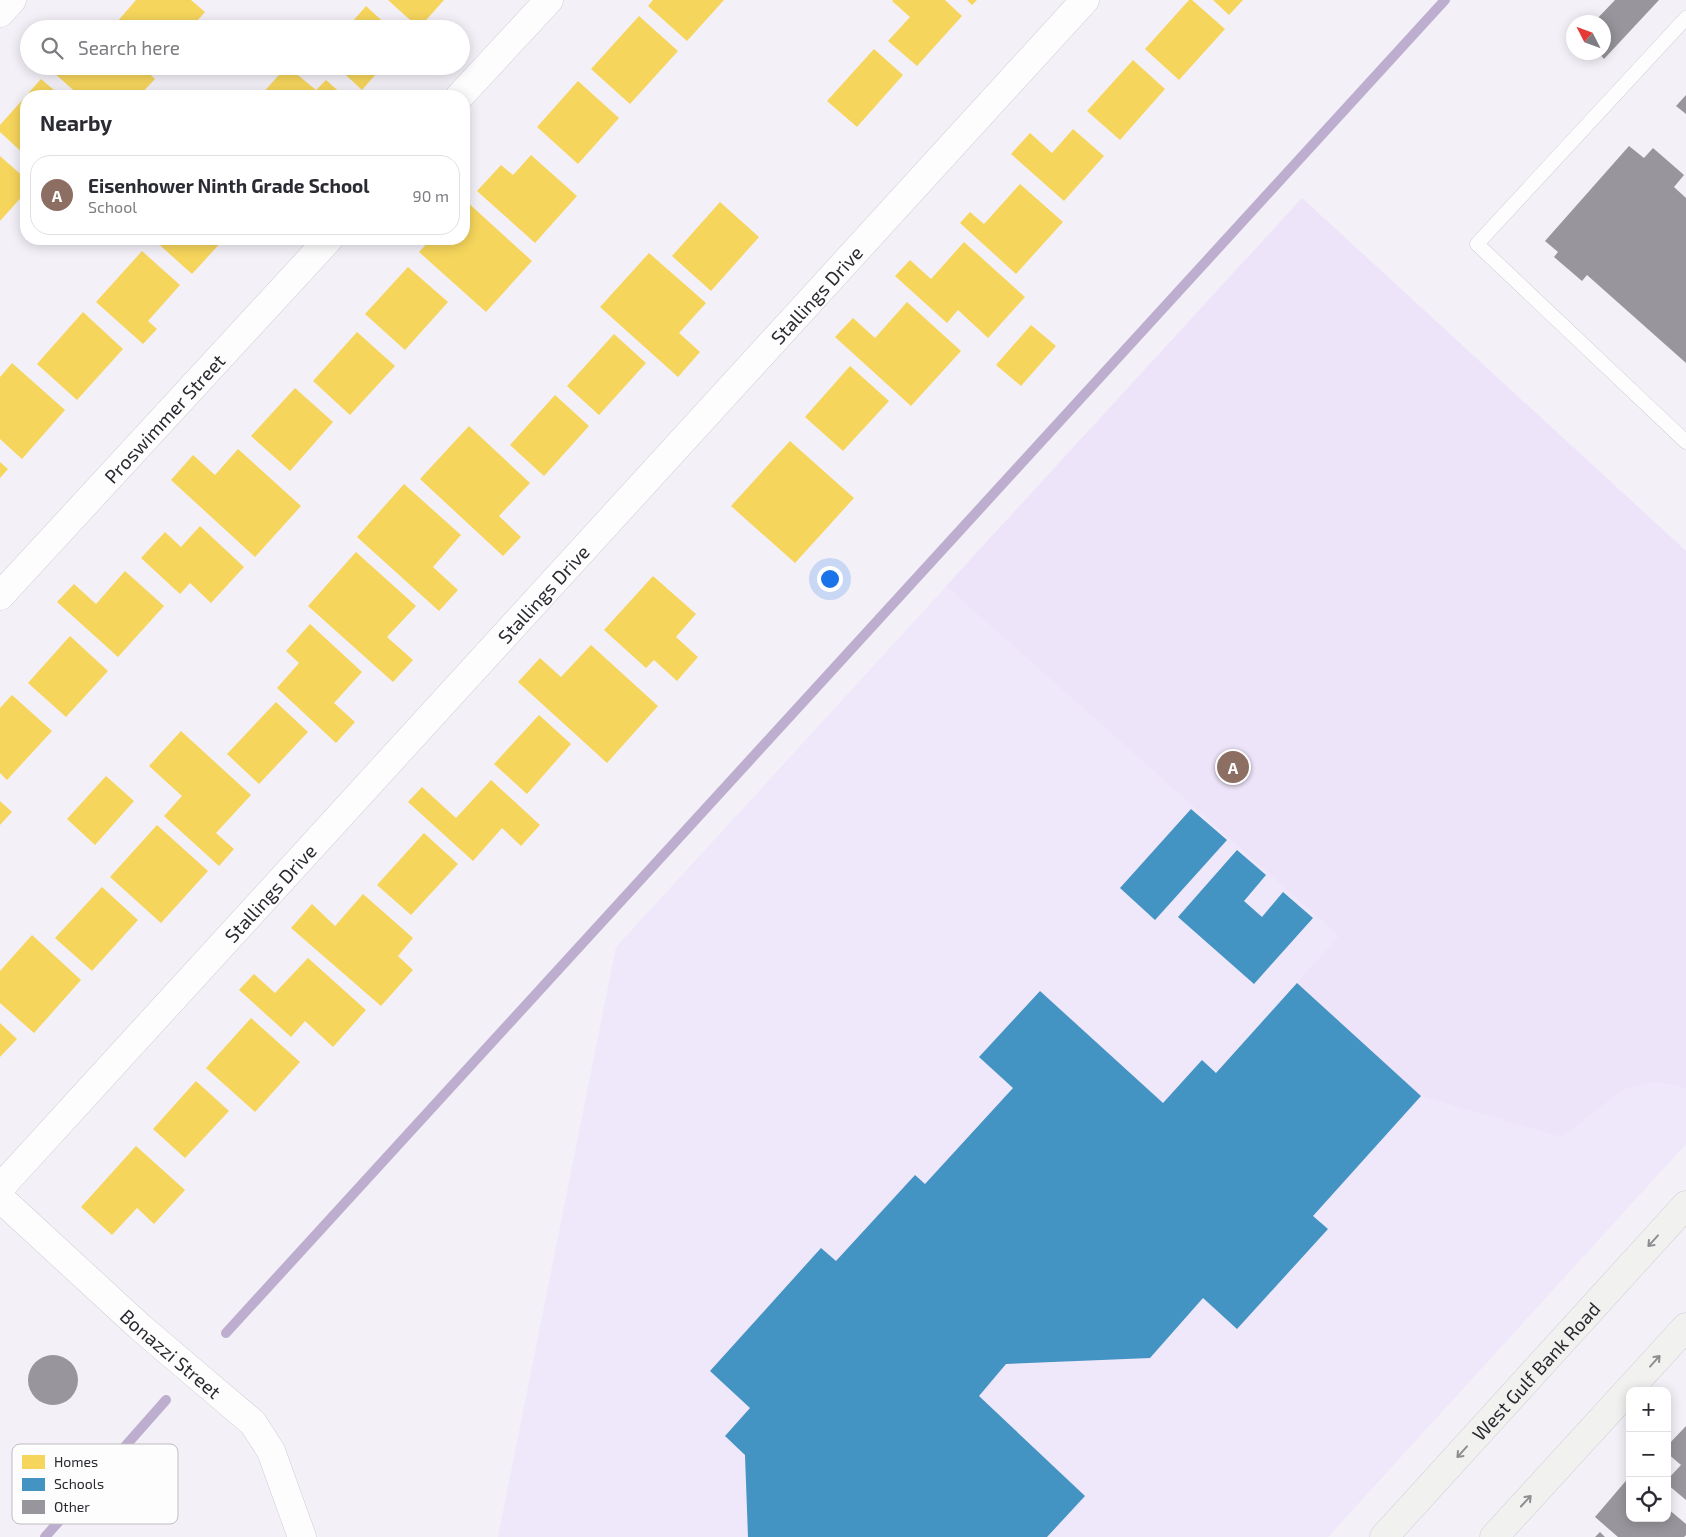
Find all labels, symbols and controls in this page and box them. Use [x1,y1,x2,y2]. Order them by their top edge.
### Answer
north arrow [1566,15,1611,60]
search box [20,20,470,75]
icon: search [38,34,66,62]
text: Search here [78,36,180,59]
text: Nearby [40,110,112,135]
text: Eisenhower Ninth Grade School [88,174,370,197]
text: A [52,186,62,205]
text: 90 m [413,186,449,205]
text: School [88,197,137,216]
street label: Stallings Drive [765,241,867,348]
street label: Proswimmer Street [99,349,229,487]
street label: Stallings Drive [492,540,593,647]
your location [817,566,843,592]
pin: A [1217,748,1249,786]
street label: Stallings Drive [219,839,320,947]
one-way arrow [1647,1235,1659,1247]
street label: West Gulf Bank Road [1467,1297,1604,1445]
street label: Bonazzi Street [116,1304,226,1403]
one-way arrow [1649,1355,1661,1367]
map controls [1626,1387,1671,1522]
button: + [1626,1387,1671,1432]
button: − [1626,1432,1671,1477]
legend [12,1444,178,1524]
one-way arrow [1456,1445,1467,1458]
text: Homes [54,1453,98,1470]
text: Schools [54,1475,104,1492]
button: locate [1626,1477,1671,1522]
one-way arrow [1521,1495,1532,1508]
text: Other [54,1498,90,1515]

